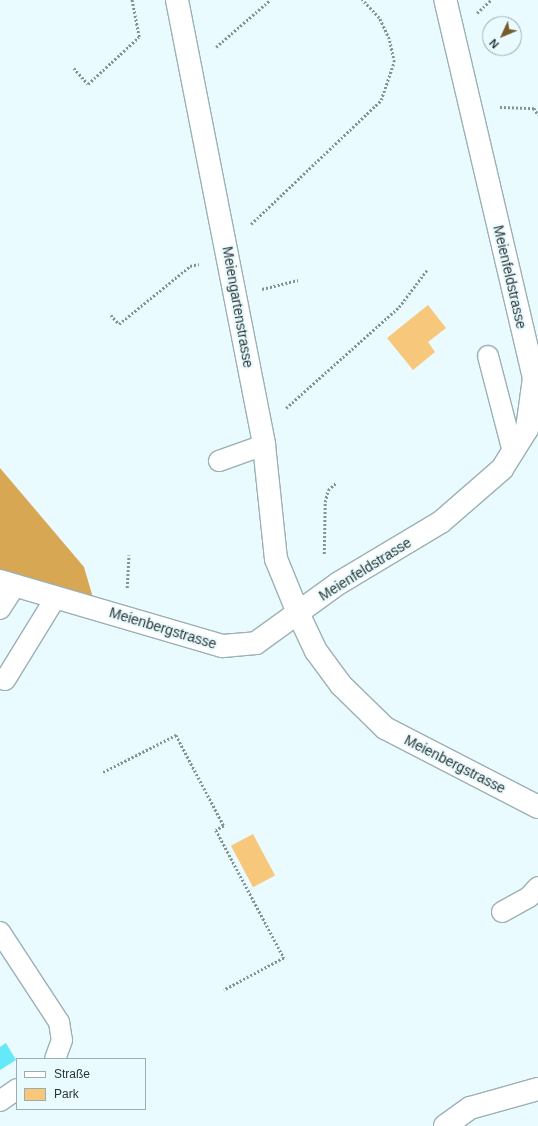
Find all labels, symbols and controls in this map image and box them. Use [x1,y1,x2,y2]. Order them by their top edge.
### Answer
north arrow [482,16,522,56]
text: N [487,37,501,51]
street label: Meienfeldstrasse [490,224,530,330]
street label: Meiengartenstrasse [219,245,257,369]
street label: Meienfeldstrasse [316,534,414,604]
street label: Meienbergstrasse [107,604,219,652]
street label: Meienbergstrasse [402,731,508,797]
legend [16,1058,146,1110]
text: Straße [54,1067,90,1081]
text: Park [54,1087,79,1101]

